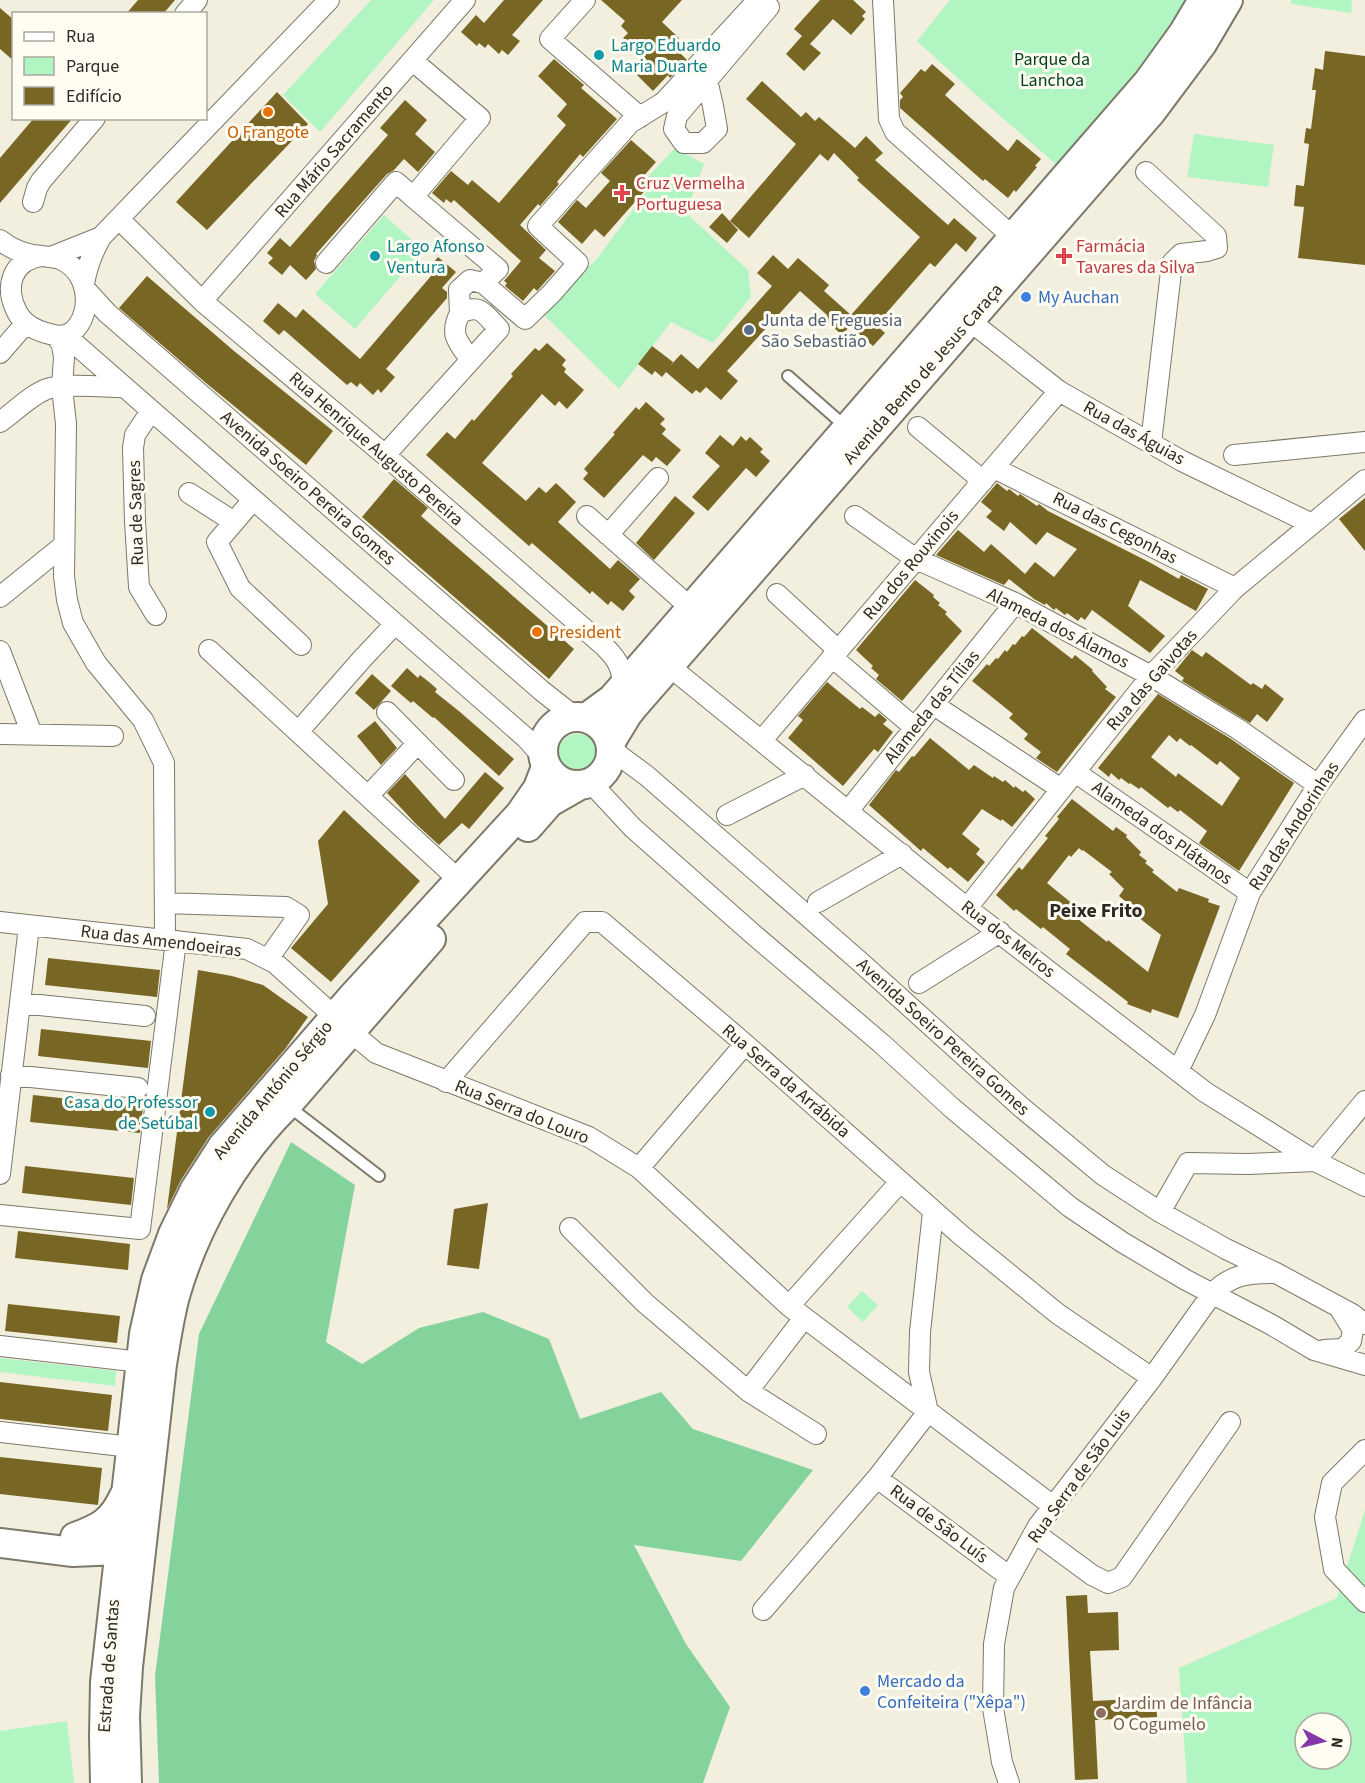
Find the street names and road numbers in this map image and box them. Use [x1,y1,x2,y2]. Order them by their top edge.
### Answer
street label: Rua Mário Sacramento [269,79,399,223]
street label: Avenida Bento de Jesus Caraça [837,278,1009,470]
street label: Rua Henrique Augusto Pereira [283,366,469,532]
street label: Rua das Águias [1079,395,1189,471]
street label: Avenida Soeiro Pereira Gomes [215,405,401,571]
street label: Rua de Sagres [122,460,150,566]
street label: Rua das Cegonhas [1048,486,1182,570]
street label: Rua dos Rouxinois [857,504,965,626]
street label: Alameda dos Álamos [983,581,1133,675]
street label: Rua das Gaivotas [1101,624,1203,736]
street label: Alameda das Tílias [878,645,986,769]
street label: Rua das Andorinhas [1243,757,1345,895]
street label: Alameda dos Plátanos [1087,775,1237,891]
street label: Rua dos Melros [956,894,1060,984]
street label: Rua das Amendoeiras [79,919,243,963]
street label: Avenida Soeiro Pereira Gomes [851,952,1035,1122]
street label: Avenida António Sérgio [207,1015,339,1165]
street label: Rua Serra da Arrábida [716,1018,856,1144]
street label: Rua Serra do Louro [451,1074,593,1150]
street label: Rua Serra de São Luis [1022,1404,1136,1548]
street label: Rua de São Luís [885,1479,993,1569]
street label: Estrada de Santas [92,1598,126,1734]

